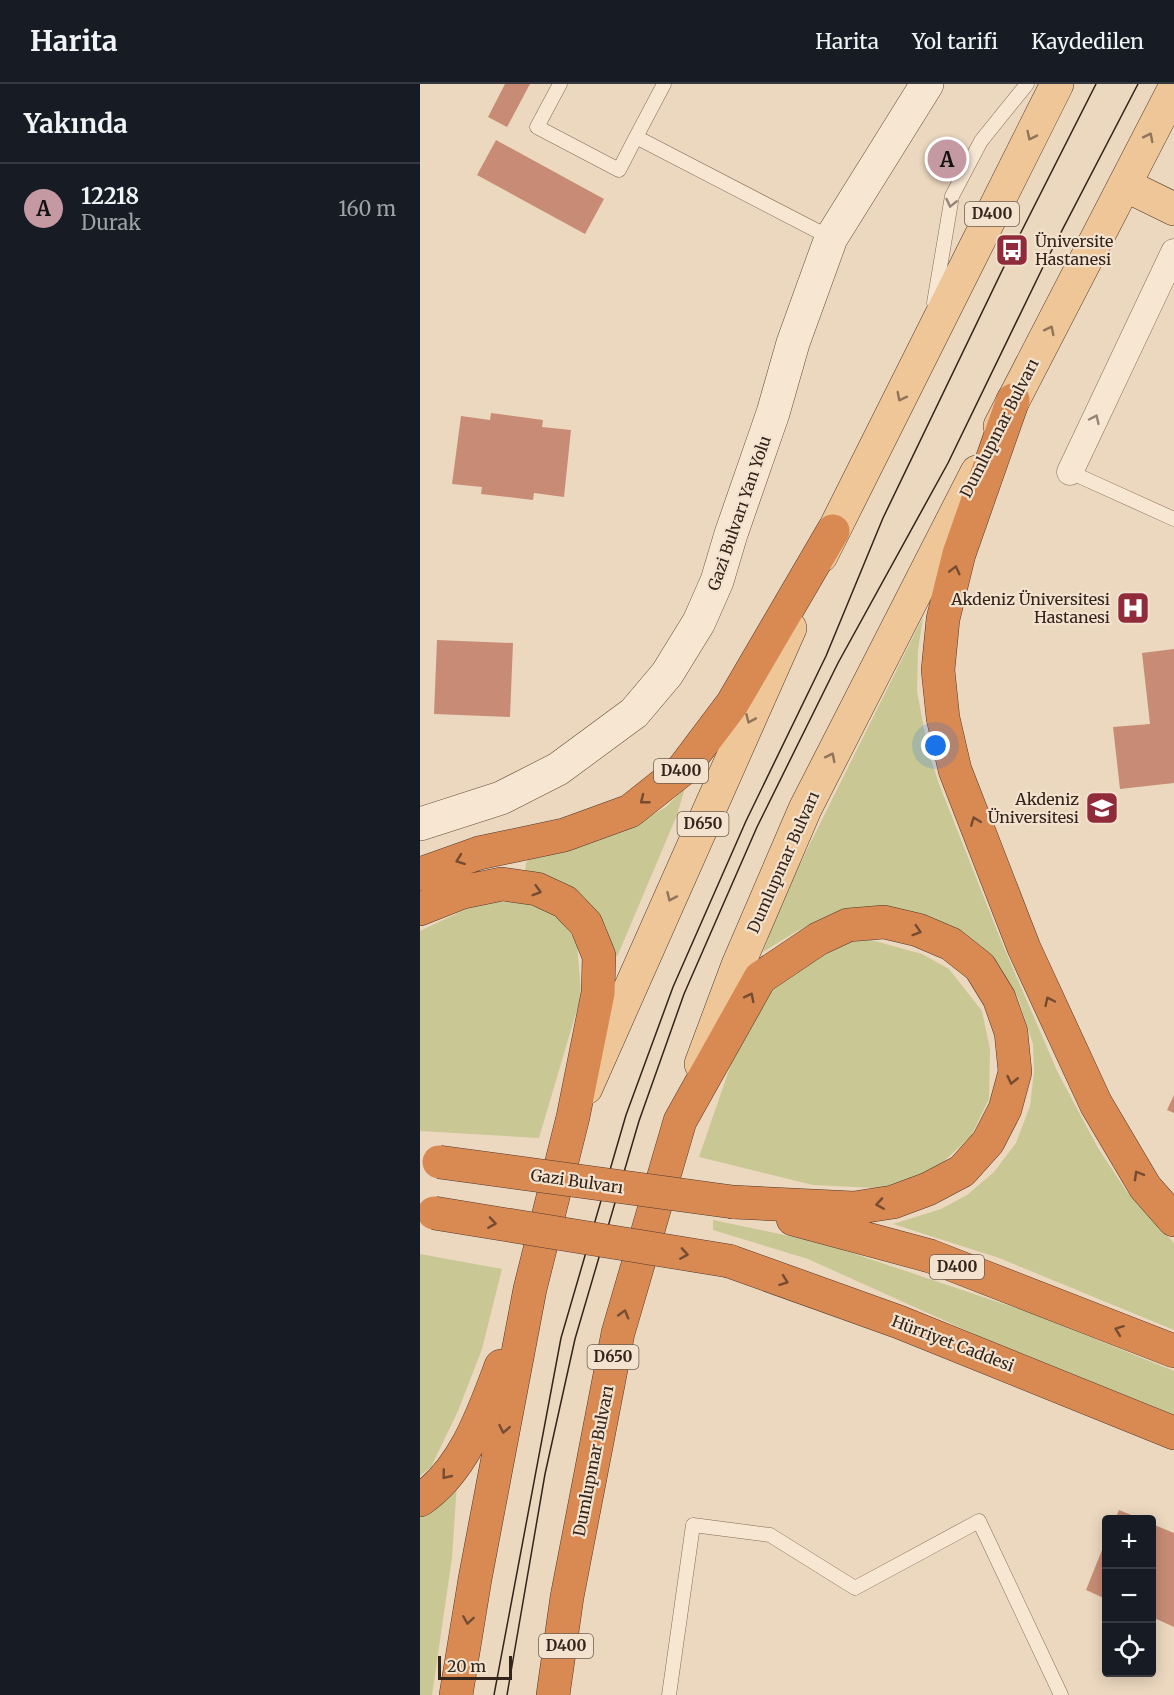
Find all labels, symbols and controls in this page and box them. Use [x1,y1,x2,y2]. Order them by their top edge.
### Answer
text: Harita [30,23,118,59]
text: Harita [815,28,879,55]
text: Yol tarifi [912,28,998,55]
text: Kaydedilen [1031,28,1144,55]
text: Yakında [24,107,128,140]
one-way arrow [1026,130,1038,141]
one-way arrow [1142,132,1153,143]
pin: A [928,136,966,182]
text: 12218 [81,182,139,210]
text: A [36,196,51,221]
text: 160 m [338,196,396,221]
one-way arrow [945,198,958,208]
road number: D400 [965,202,1019,226]
text: Durak [81,210,141,235]
place label: Üniversite Hastanesi [1035,231,1113,269]
bus stop icon: Üniversite Hastanesi [994,232,1030,268]
one-way arrow [1042,325,1054,336]
street label: Dumlupınar Bulvarı [955,355,1043,501]
one-way arrow [897,390,908,401]
one-way arrow [1087,414,1099,425]
street label: Gazi Bulvarı Yan Yolu [703,433,775,593]
one-way arrow [948,566,961,576]
place label: Akdeniz Üniversitesi Hastanesi [950,589,1110,627]
hospital icon: Akdeniz Üniversitesi Hastanesi [1115,590,1151,626]
one-way arrow [745,712,757,723]
your location [921,731,950,760]
one-way arrow [824,753,835,764]
road number: D400 [654,759,708,783]
street label: Dumlupınar Bulvarı [743,788,823,936]
place label: Akdeniz Üniversitesi [988,789,1079,827]
school or university icon: Akdeniz Üniversitesi [1084,790,1120,826]
one-way arrow [640,792,651,803]
road number: D650 [678,812,728,836]
one-way arrow [969,816,982,827]
one-way arrow [455,852,466,865]
one-way arrow [531,884,542,896]
one-way arrow [666,890,678,901]
one-way arrow [911,924,922,936]
one-way arrow [743,993,754,1004]
one-way arrow [1044,997,1056,1008]
one-way arrow [1006,1075,1019,1085]
street label: Gazi Bulvarı [529,1165,625,1197]
one-way arrow [1133,1171,1145,1181]
one-way arrow [875,1197,885,1210]
one-way arrow [487,1216,497,1228]
one-way arrow [679,1247,689,1260]
road number: D400 [930,1255,984,1279]
one-way arrow [778,1273,789,1286]
one-way arrow [617,1309,629,1319]
street label: Hürriyet Caddesi [889,1310,1017,1376]
one-way arrow [1115,1324,1125,1337]
road number: D650 [588,1345,638,1369]
street label: Dumlupınar Bulvarı [569,1384,617,1538]
one-way arrow [498,1423,511,1433]
one-way arrow [443,1468,454,1479]
map controls [1102,1515,1156,1677]
button: + [1102,1515,1156,1569]
button: − [1102,1569,1156,1623]
one-way arrow [462,1615,475,1625]
button: locate [1102,1623,1156,1677]
road number: D400 [539,1634,593,1658]
scale bar [438,1653,512,1680]
text: 20 m [447,1656,486,1676]

